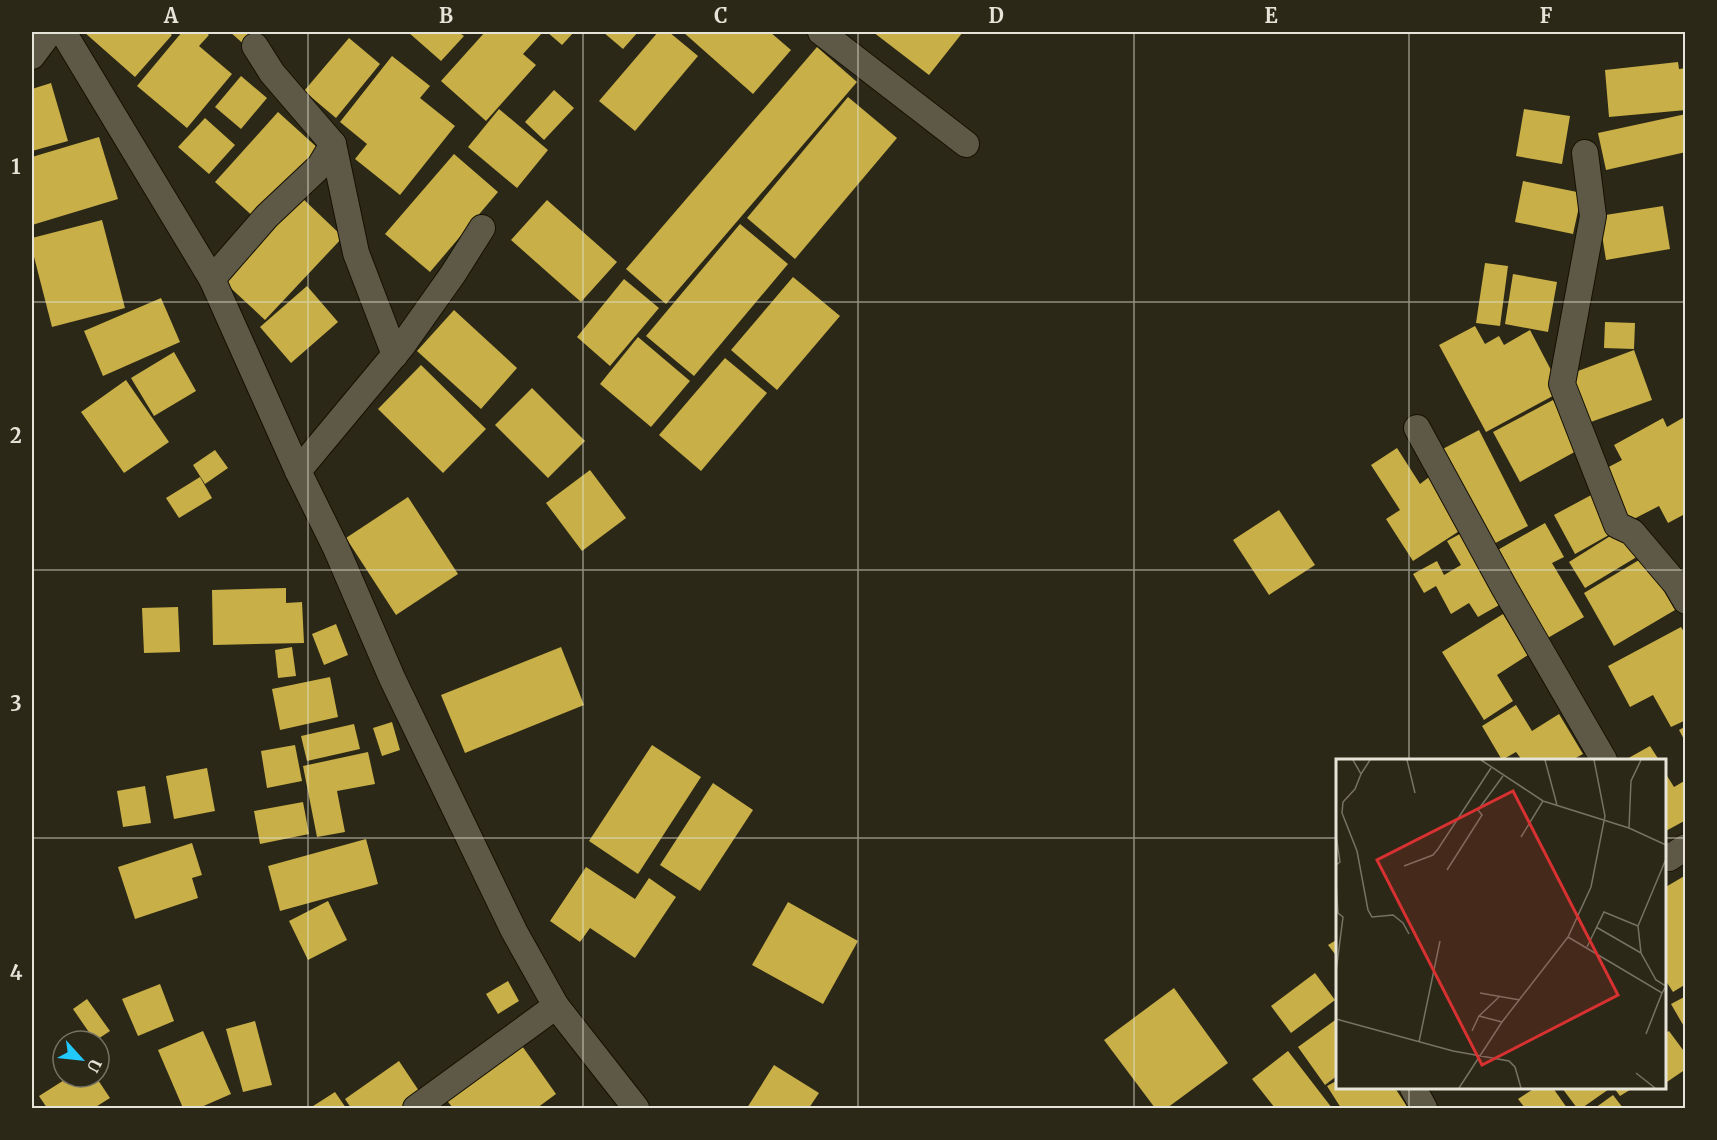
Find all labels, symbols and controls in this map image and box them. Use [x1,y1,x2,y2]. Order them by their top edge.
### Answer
text: A [163,3,179,28]
text: B [439,3,453,28]
text: C [714,3,728,28]
text: D [988,3,1004,28]
text: E [1264,3,1278,28]
text: F [1540,3,1553,28]
text: 1 [11,154,21,179]
text: 2 [10,423,22,448]
text: 3 [10,691,22,716]
inset map [1336,759,1666,1089]
text: 4 [10,960,23,985]
north arrow [51,1029,111,1089]
text: U [83,1056,106,1076]

